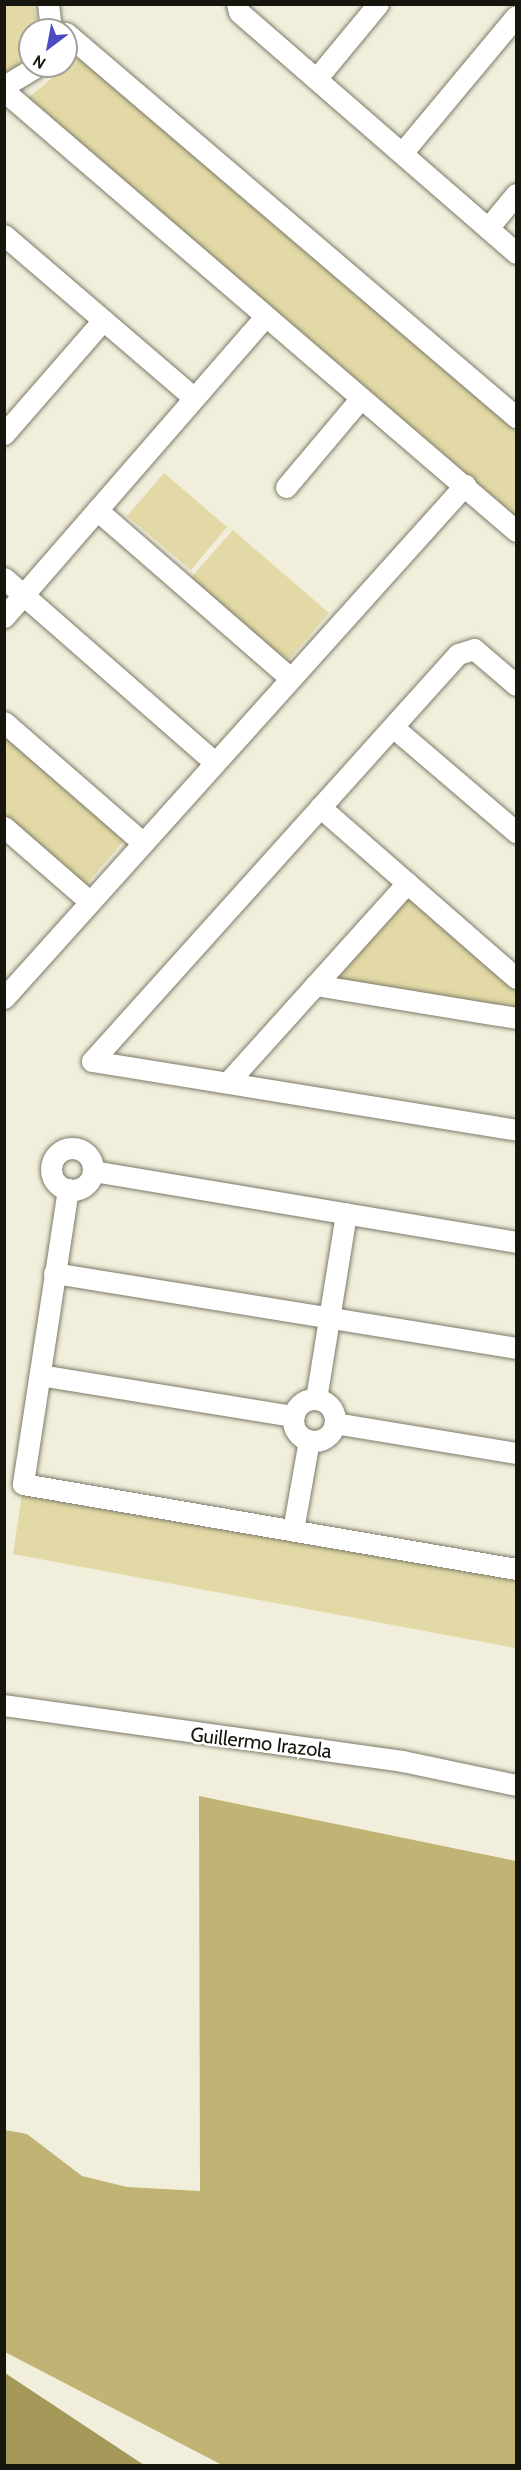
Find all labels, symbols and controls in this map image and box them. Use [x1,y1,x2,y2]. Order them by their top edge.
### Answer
north arrow [18,18,78,78]
text: N [29,51,49,73]
street label: Guillermo Irazola [189,1722,333,1764]

